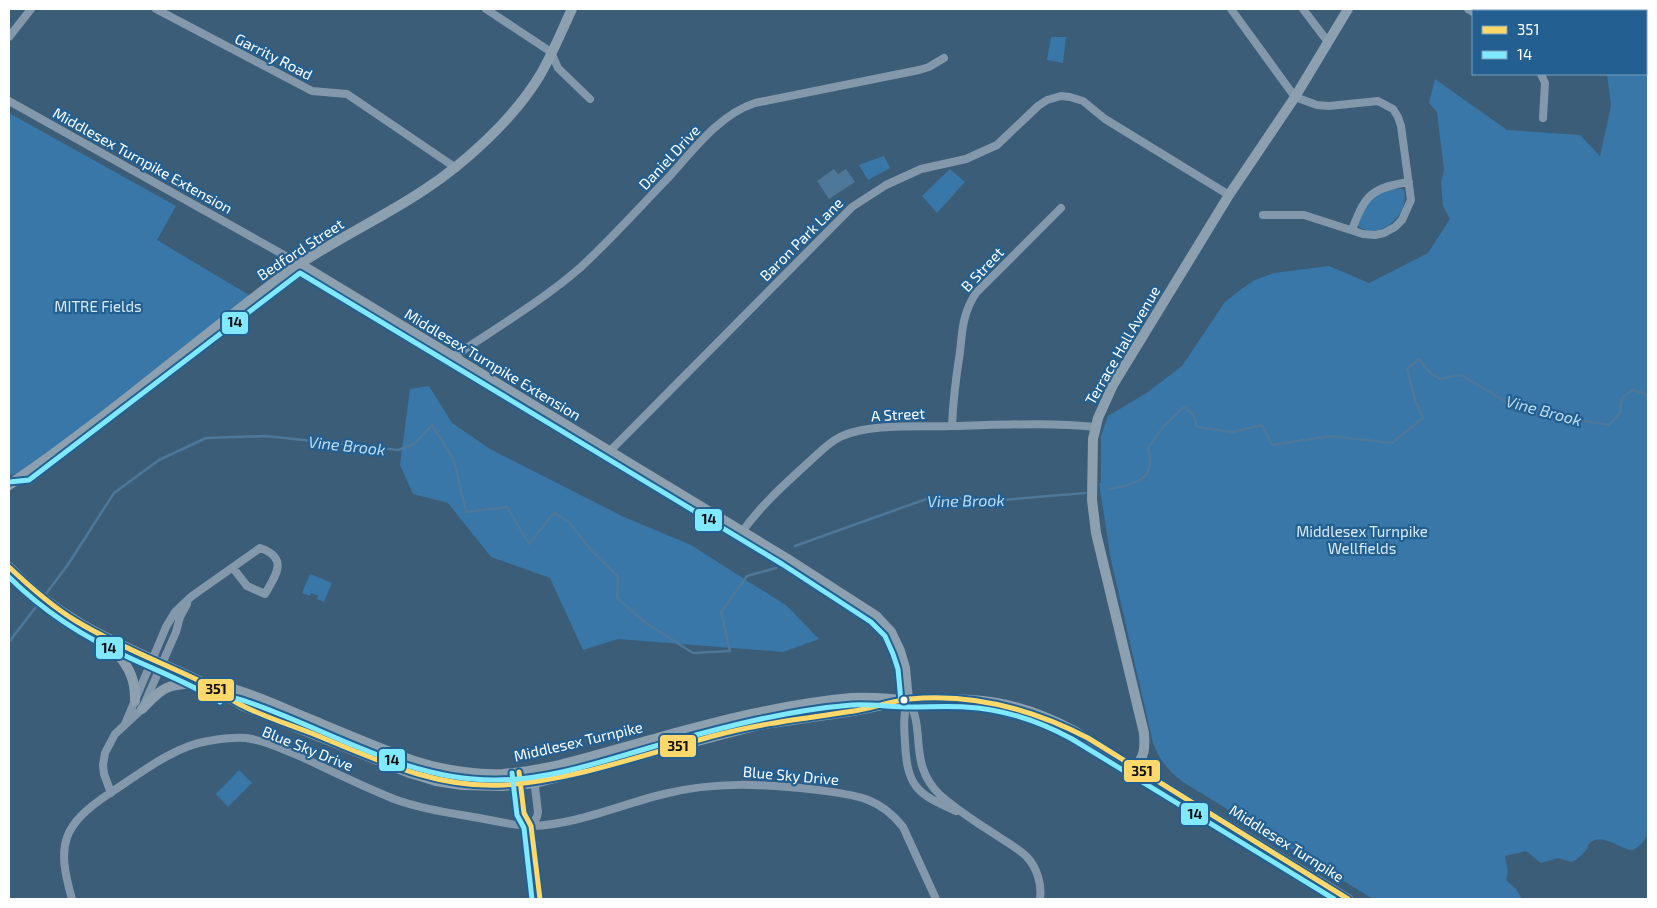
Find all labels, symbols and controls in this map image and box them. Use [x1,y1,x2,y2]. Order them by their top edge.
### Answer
legend [1472,10,1647,75]
text: 351 [1517,20,1539,38]
street label: Garrity Road [232,29,316,83]
text: 14 [1517,45,1532,63]
street label: Middlesex Turnpike Extension [50,103,236,217]
street label: Daniel Drive [635,121,703,193]
street label: Baron Park Lane [756,194,846,284]
street label: Bedford Street [253,214,347,284]
street label: B Street [957,243,1007,295]
street label: Terrace Hall Avenue [1081,282,1163,408]
park label: MITRE Fields [54,297,142,315]
street label: Middlesex Turnpike Extension [402,304,584,424]
line badge: 14 [221,311,249,335]
text: 14 [228,313,243,330]
water label: Vine Brook [1504,391,1584,429]
street label: A Street [871,404,926,424]
water label: Vine Brook [307,431,387,459]
water label: Vine Brook [927,490,1005,510]
line badge: 14 [694,508,723,532]
text: 14 [702,510,717,527]
park label: Middlesex Turnpike Wellfields [1296,522,1428,557]
line badge: 14 [95,636,124,660]
text: 14 [102,639,117,656]
line badge: 351 [197,678,235,702]
text: 351 [205,680,227,697]
unlabelled marker [899,695,909,705]
street label: Middlesex Turnpike [512,717,644,765]
street label: Blue Sky Drive [260,722,356,774]
line badge: 351 [659,734,697,758]
text: 351 [667,737,689,754]
line badge: 14 [378,748,406,772]
text: 14 [385,751,400,768]
line badge: 351 [1123,759,1161,783]
street label: Blue Sky Drive [742,762,840,788]
text: 351 [1131,762,1153,779]
street label: Middlesex Turnpike [1226,800,1348,886]
line badge: 14 [1180,802,1209,826]
text: 14 [1188,805,1203,822]

